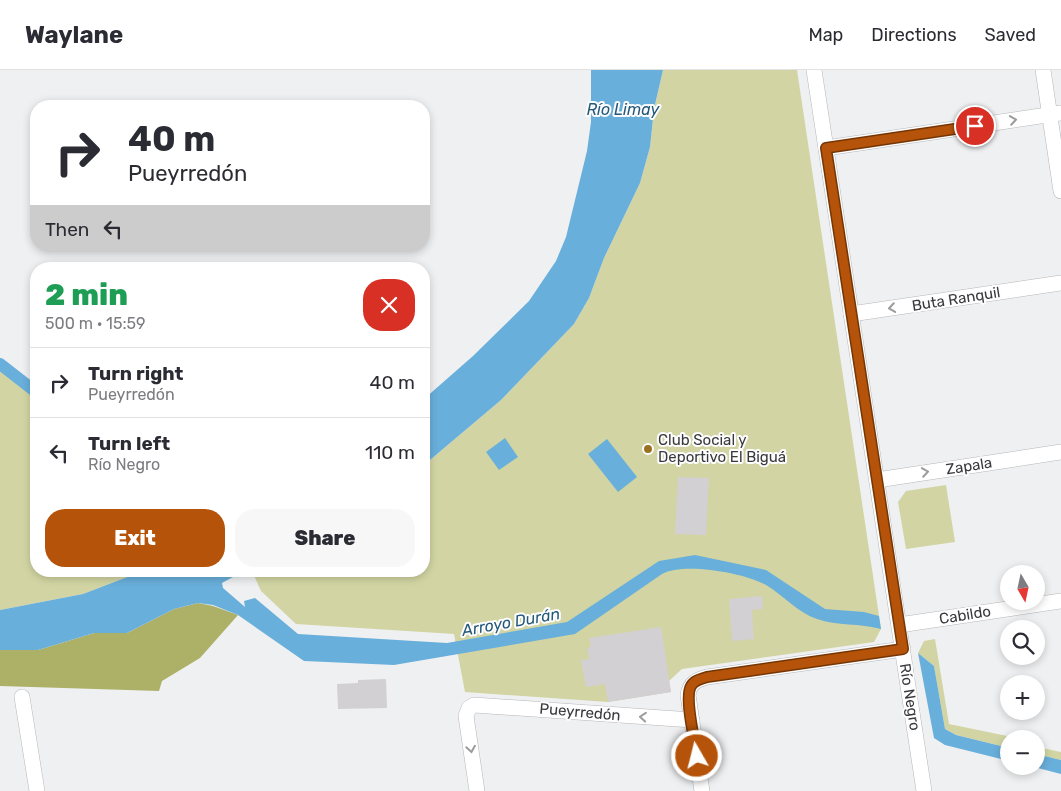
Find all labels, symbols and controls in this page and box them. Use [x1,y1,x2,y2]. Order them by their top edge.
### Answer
text: Waylane [25,21,123,49]
text: Map [808,24,843,46]
text: Directions [871,24,957,46]
text: Saved [985,24,1036,46]
water label: Río Limay [587,100,661,119]
pin [954,105,996,147]
icon: arrive [961,112,989,140]
one-way arrow [1009,115,1017,126]
text: 40 m [128,118,215,160]
icon: right [45,120,110,185]
text: Pueyrredón [128,160,247,187]
icon: left [99,215,127,243]
text: Then [45,218,89,241]
text: 2 min [45,277,128,313]
button: close [363,279,415,331]
street label: Buta Ranquil [910,283,1002,315]
one-way arrow [887,303,896,313]
text: 500 m · 15:59 [45,314,146,333]
text: Turn right [88,362,183,385]
icon: right [45,369,73,397]
text: 40 m [370,371,415,394]
text: Pueyrredón [88,385,175,404]
place label: Club Social y Deportivo El Biguá [658,431,786,466]
text: Turn left [88,432,170,455]
icon: left [45,439,73,467]
text: 110 m [365,441,415,464]
marker: Club Social y Deportivo El Biguá [642,443,654,455]
street label: Zapala [945,453,993,479]
text: Río Negro [88,455,160,474]
one-way arrow [921,468,929,478]
button: Exit [45,509,225,567]
button: Share [235,509,415,567]
north arrow [1000,565,1045,610]
map controls [1000,565,1045,775]
street label: Cabildo [938,602,992,628]
water label: Arroyo Durán [459,604,562,640]
button: search [1000,620,1045,665]
street label: Río Negro [896,662,924,732]
button: + [1000,675,1045,720]
street label: Pueyrredón [539,699,621,725]
one-way arrow [639,711,647,722]
position arrow [670,729,722,781]
button: − [1000,730,1045,775]
one-way arrow [465,745,476,753]

